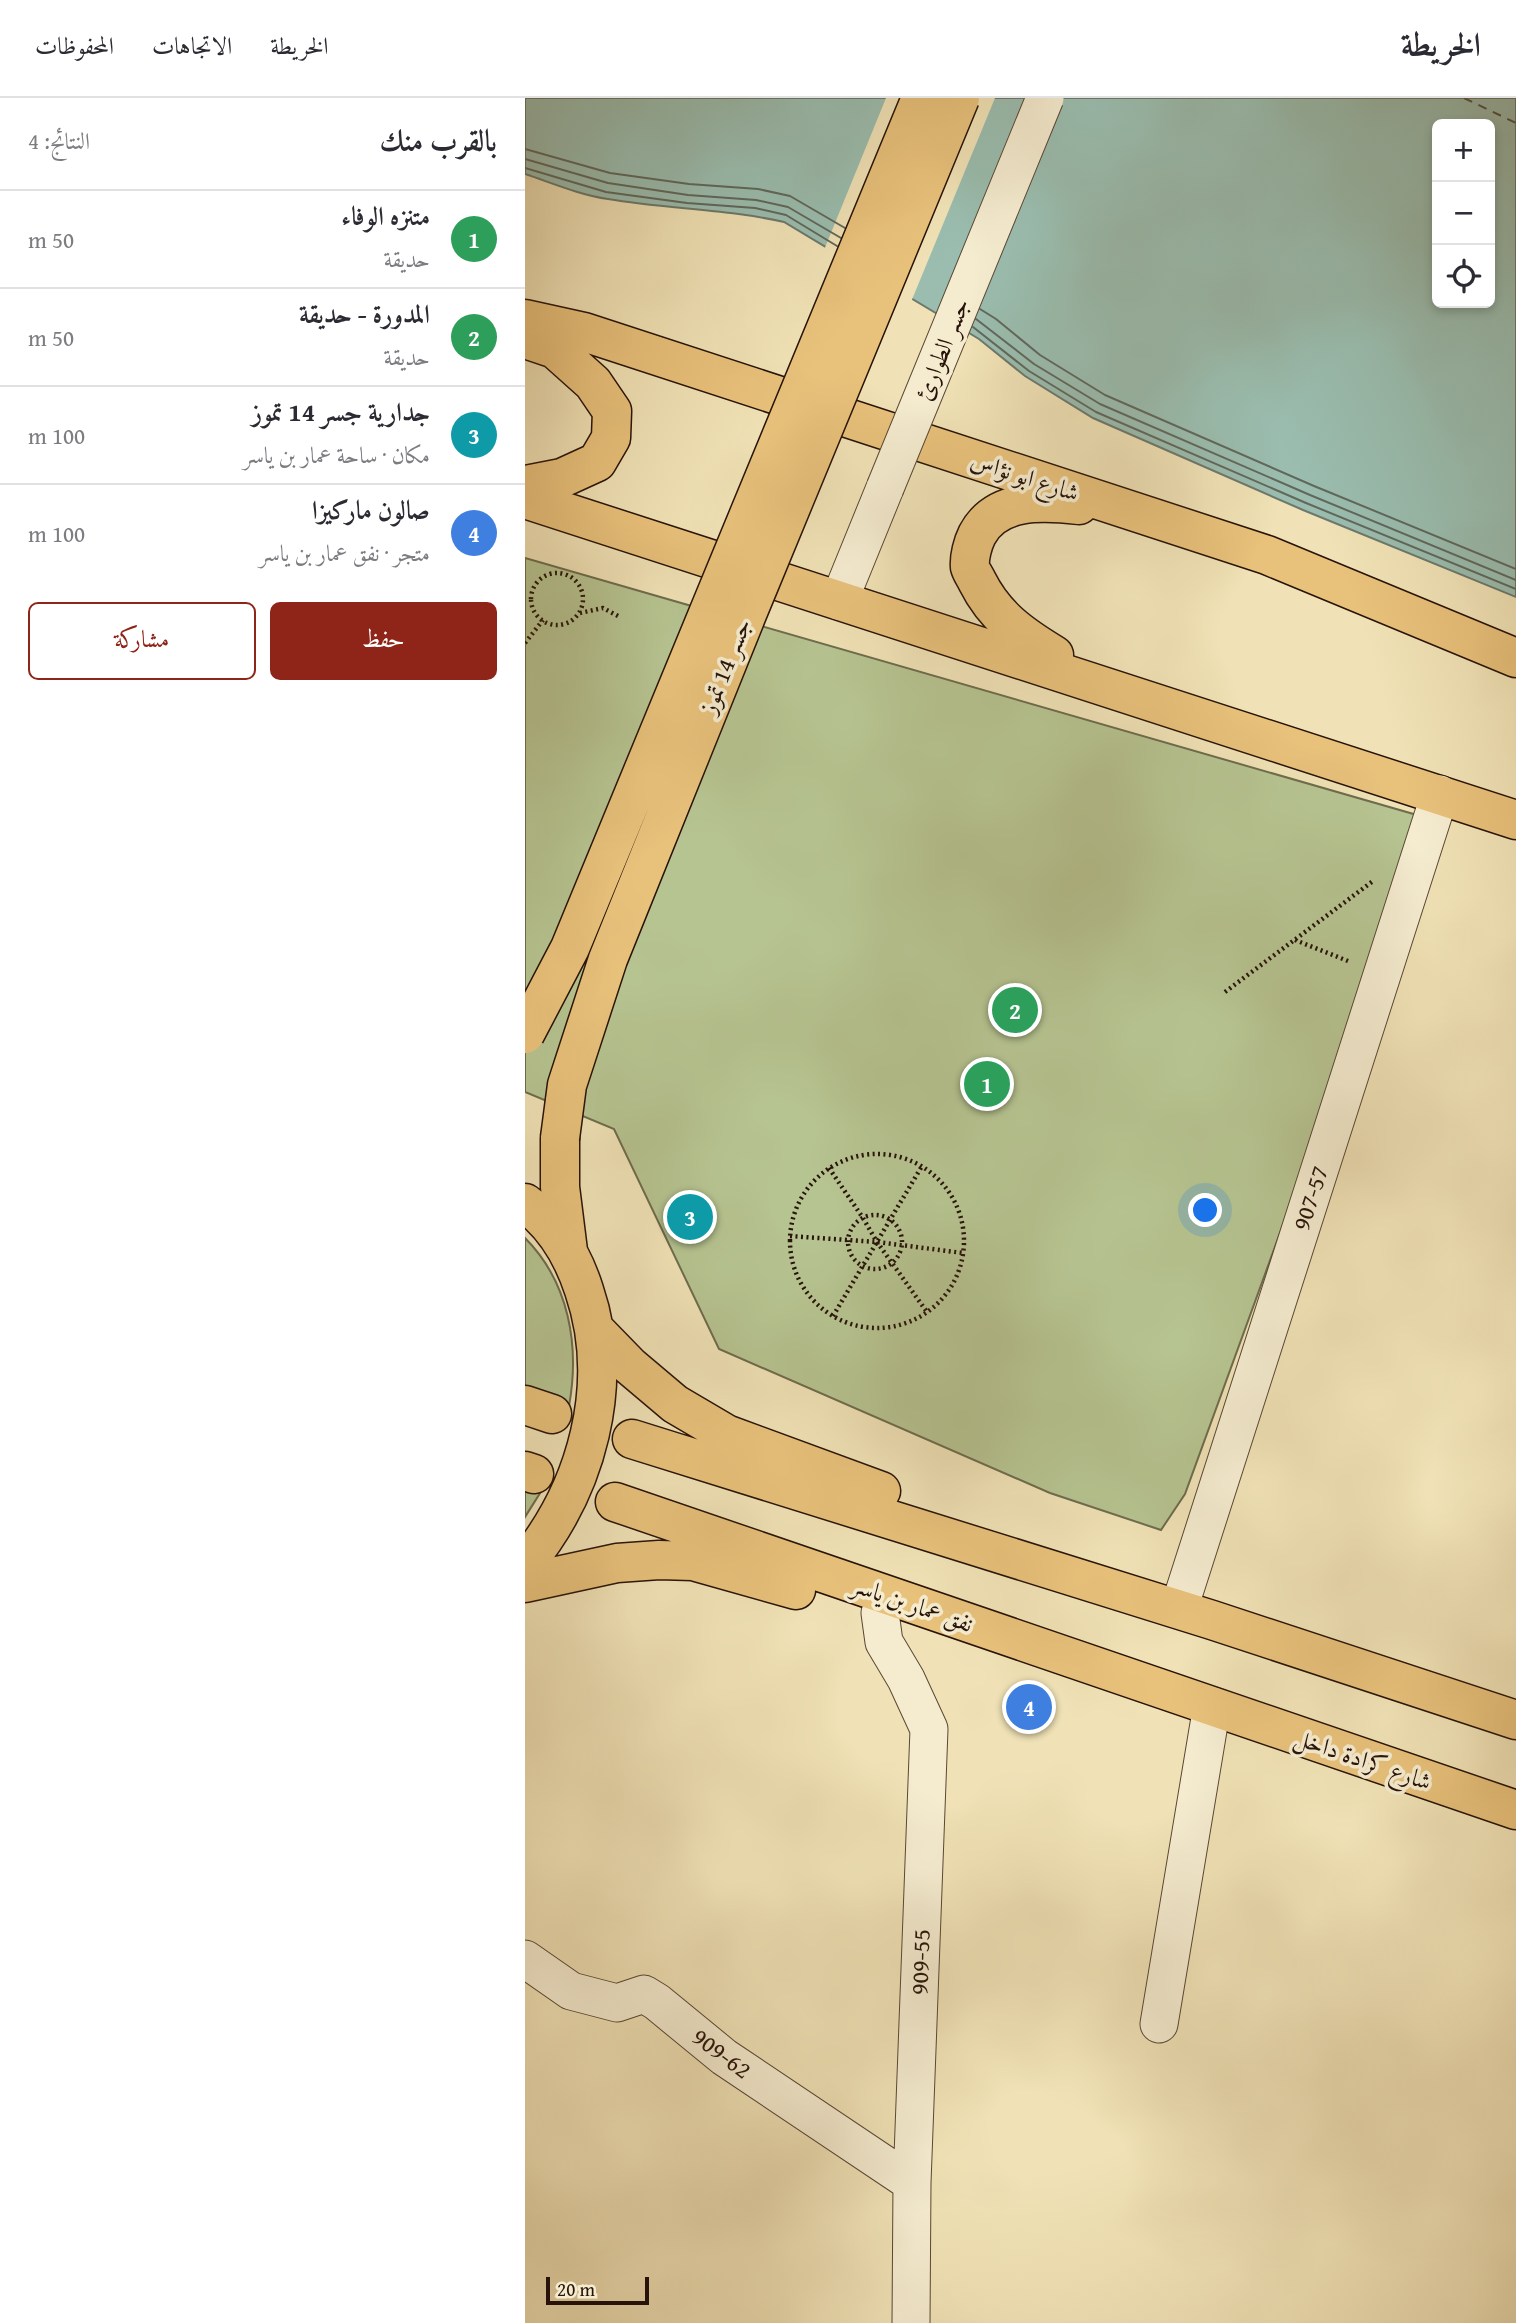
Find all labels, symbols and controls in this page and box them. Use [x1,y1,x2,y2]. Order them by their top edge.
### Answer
text: الخريطة [1401,20,1481,68]
text: المحفوظات [35,28,114,63]
text: الاتجاهات [152,28,232,63]
text: الخريطة [270,28,329,63]
text: بالقرب منك [380,118,497,162]
map controls [1432,119,1495,308]
button: + [1432,119,1495,182]
text: النتائج: 4 [28,124,90,157]
button: − [1432,182,1495,245]
text: متنزه الوفاء [341,196,430,235]
text: 50 m [28,223,74,256]
text: 1 [468,223,480,256]
text: حديقة [383,242,430,275]
button: locate [1432,245,1495,308]
street label: جسر الطوارئ [906,293,978,405]
text: المدورة - حديقة [299,294,430,333]
text: 50 m [28,321,74,354]
text: 2 [468,321,480,354]
text: حديقة [383,340,430,373]
text: جدارية جسر 14 تموز [252,392,430,431]
text: 100 m [28,419,85,452]
text: 3 [468,419,480,452]
text: مكان · ساحة عمار بن ياسر [243,438,430,471]
street label: شارع ابو نؤاس [965,442,1084,513]
text: صالون ماركيزا [312,490,430,529]
text: 100 m [28,517,85,550]
text: 4 [468,517,480,550]
text: متجر · نفق عمار بن ياسر [259,536,430,569]
button: مشاركة [28,602,256,680]
button: حفظ [270,602,497,680]
street label: جسر 14 تموز [689,613,760,721]
pin: 2 [992,984,1038,1036]
pin: 1 [964,1058,1010,1110]
street label: 907-57 [1283,1161,1337,1235]
pin: 3 [667,1191,713,1243]
your location [1188,1193,1222,1227]
street label: نفق عمار بن ياسر [845,1566,978,1641]
pin: 4 [1006,1681,1052,1733]
street label: شارع كرادة داخل [1289,1719,1436,1802]
street label: 909-55 [901,1928,939,1996]
street label: 909-62 [685,2019,759,2087]
scale bar [546,2274,649,2306]
text: 20 m [557,2275,595,2303]

